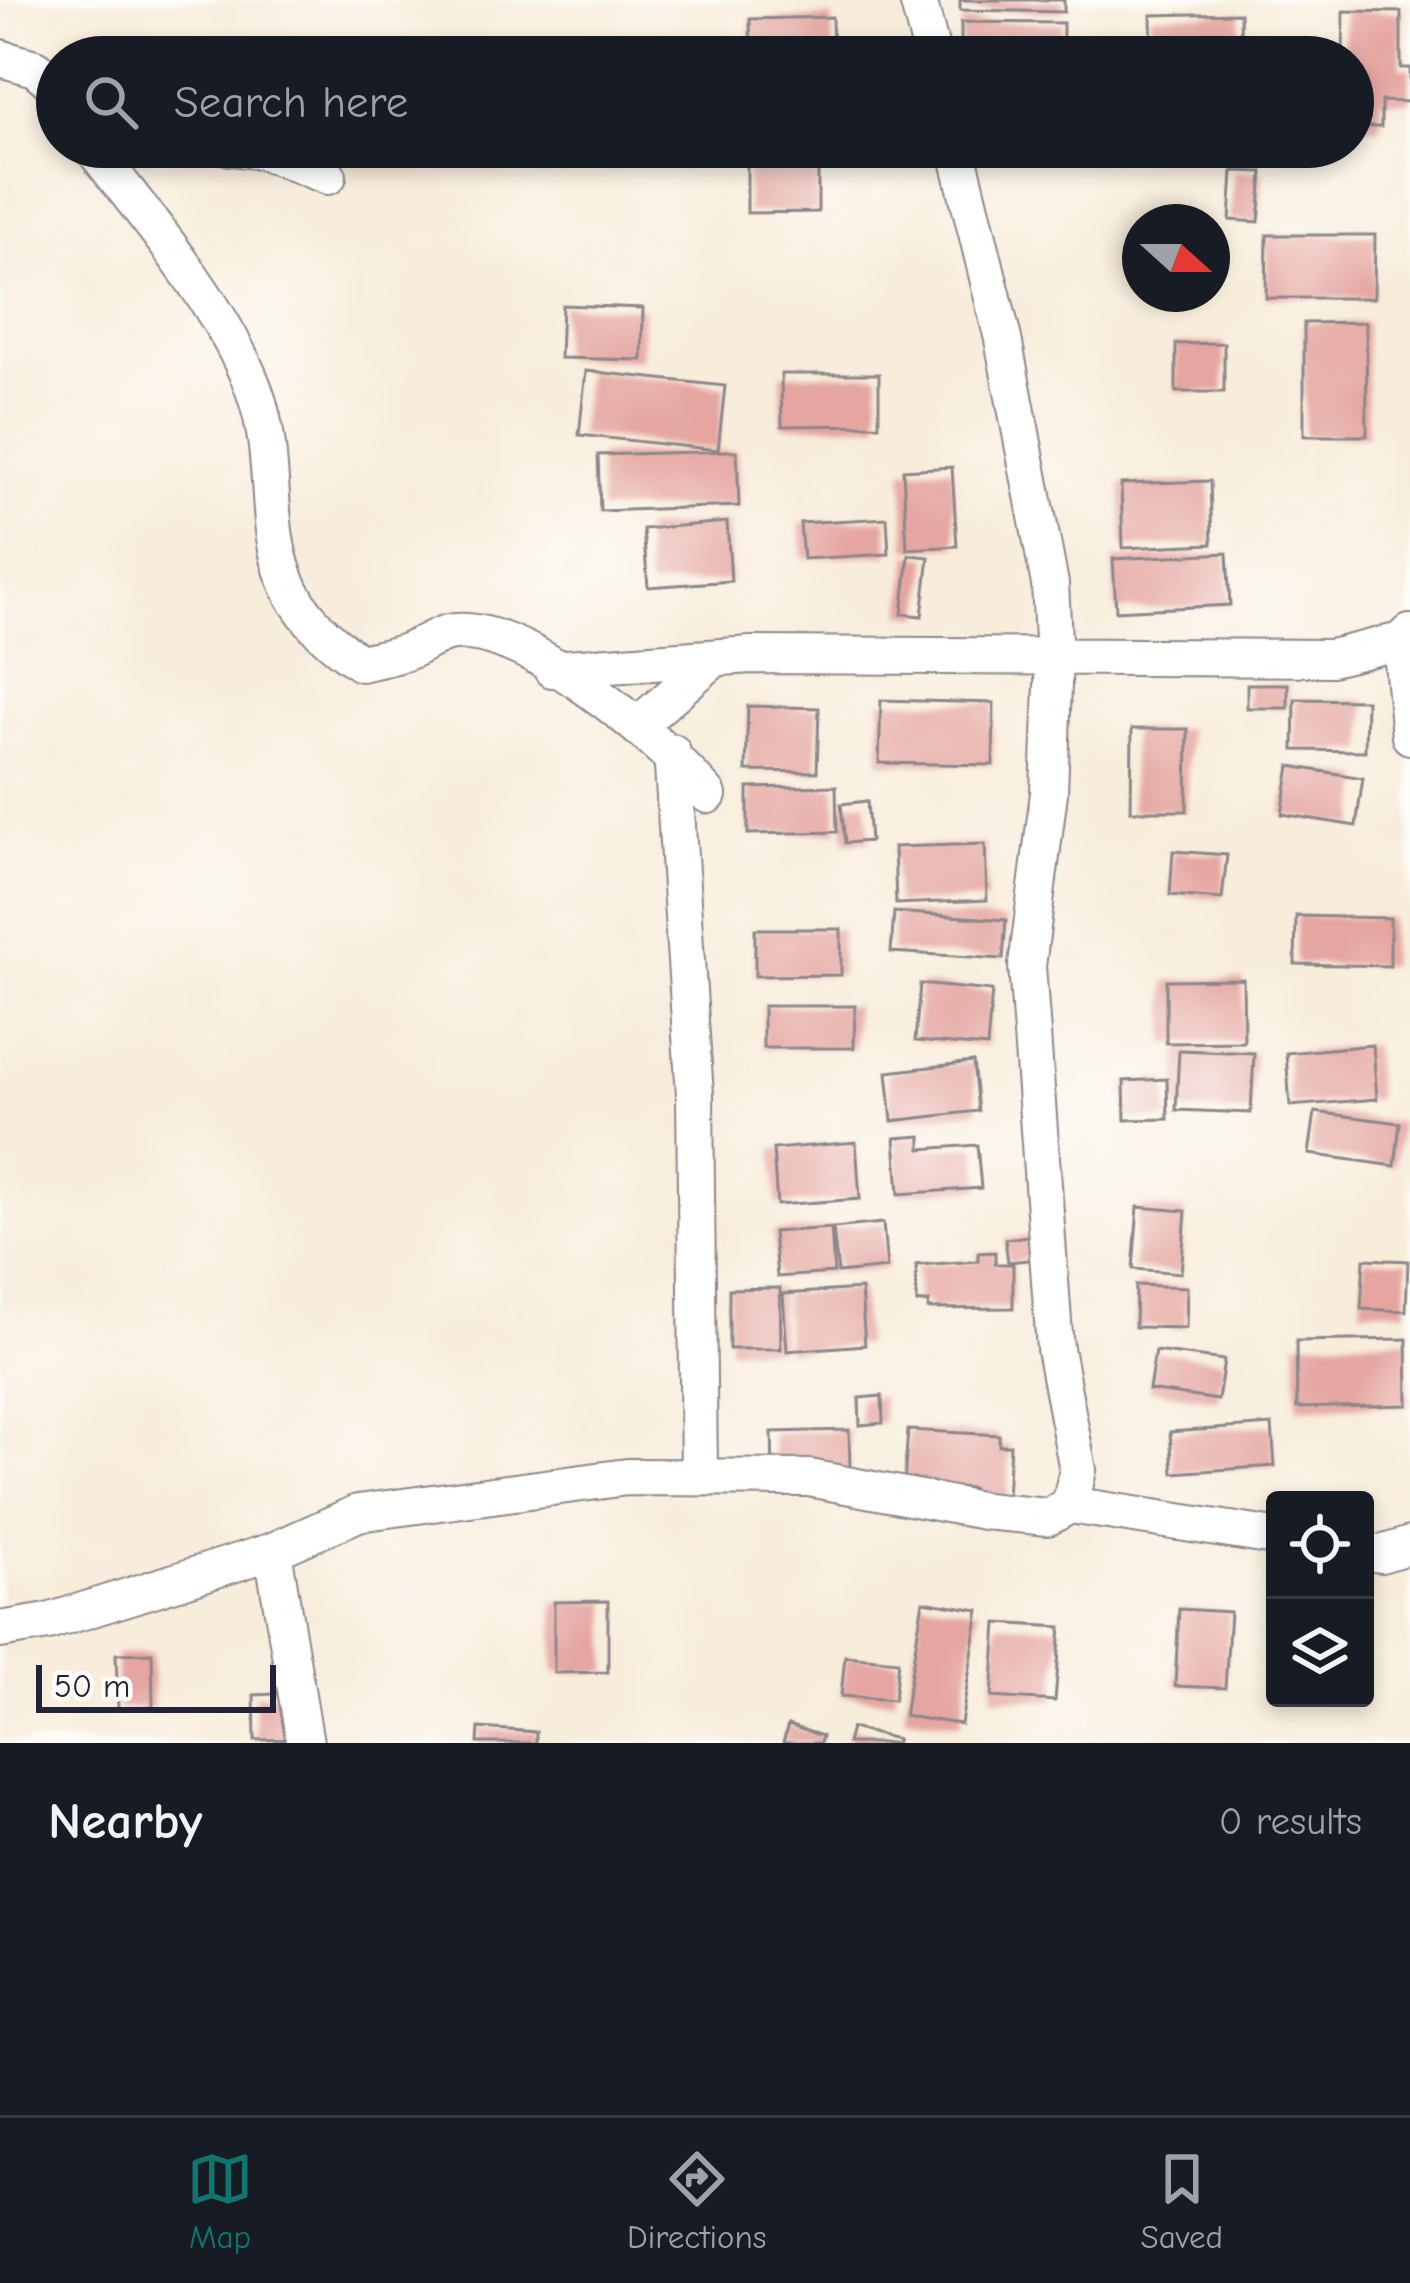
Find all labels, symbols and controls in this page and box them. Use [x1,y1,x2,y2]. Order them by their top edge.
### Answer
search box [36,36,1374,168]
icon: search [78,69,144,135]
text: Search here [174,76,408,128]
north arrow [1122,204,1230,312]
map controls [1266,1491,1374,1707]
button: locate [1266,1491,1374,1599]
button: layers [1266,1599,1374,1707]
scale bar [36,1659,276,1712]
text: 50 m [54,1667,130,1705]
text: Nearby [48,1792,202,1851]
text: 0 results [1219,1799,1362,1844]
tab: Map [187,2146,253,2256]
tab: Directions [627,2146,767,2256]
tab: Saved [1141,2146,1223,2256]

